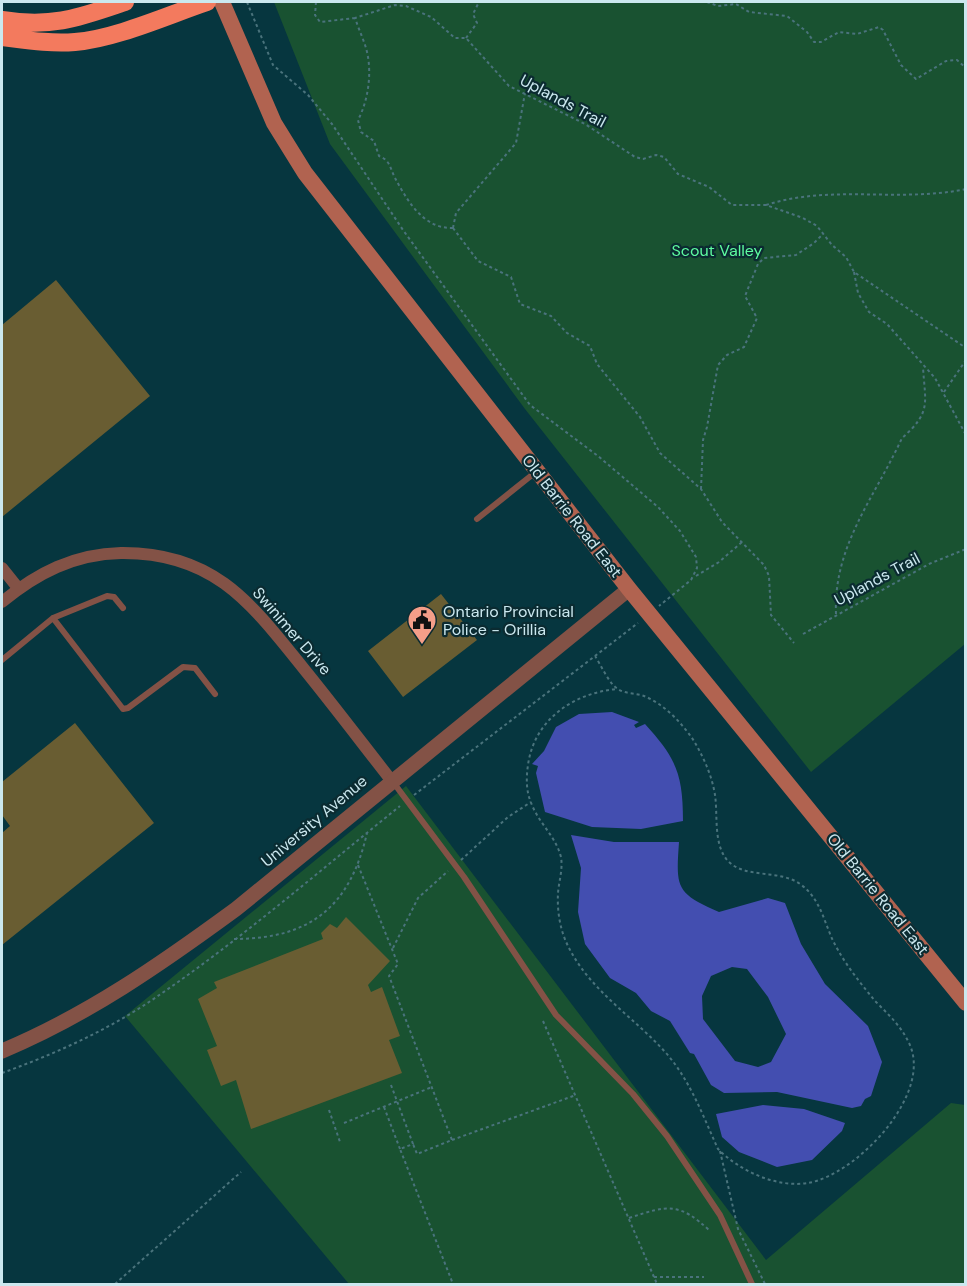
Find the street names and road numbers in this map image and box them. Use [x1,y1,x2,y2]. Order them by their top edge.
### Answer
street label: Uplands Trail [516,70,610,132]
street label: Old Barrie Road East [517,450,627,582]
street label: Uplands Trail [830,548,924,610]
street label: Swinimer Drive [248,583,336,679]
street label: University Avenue [257,770,371,872]
street label: Old Barrie Road East [822,829,934,959]

